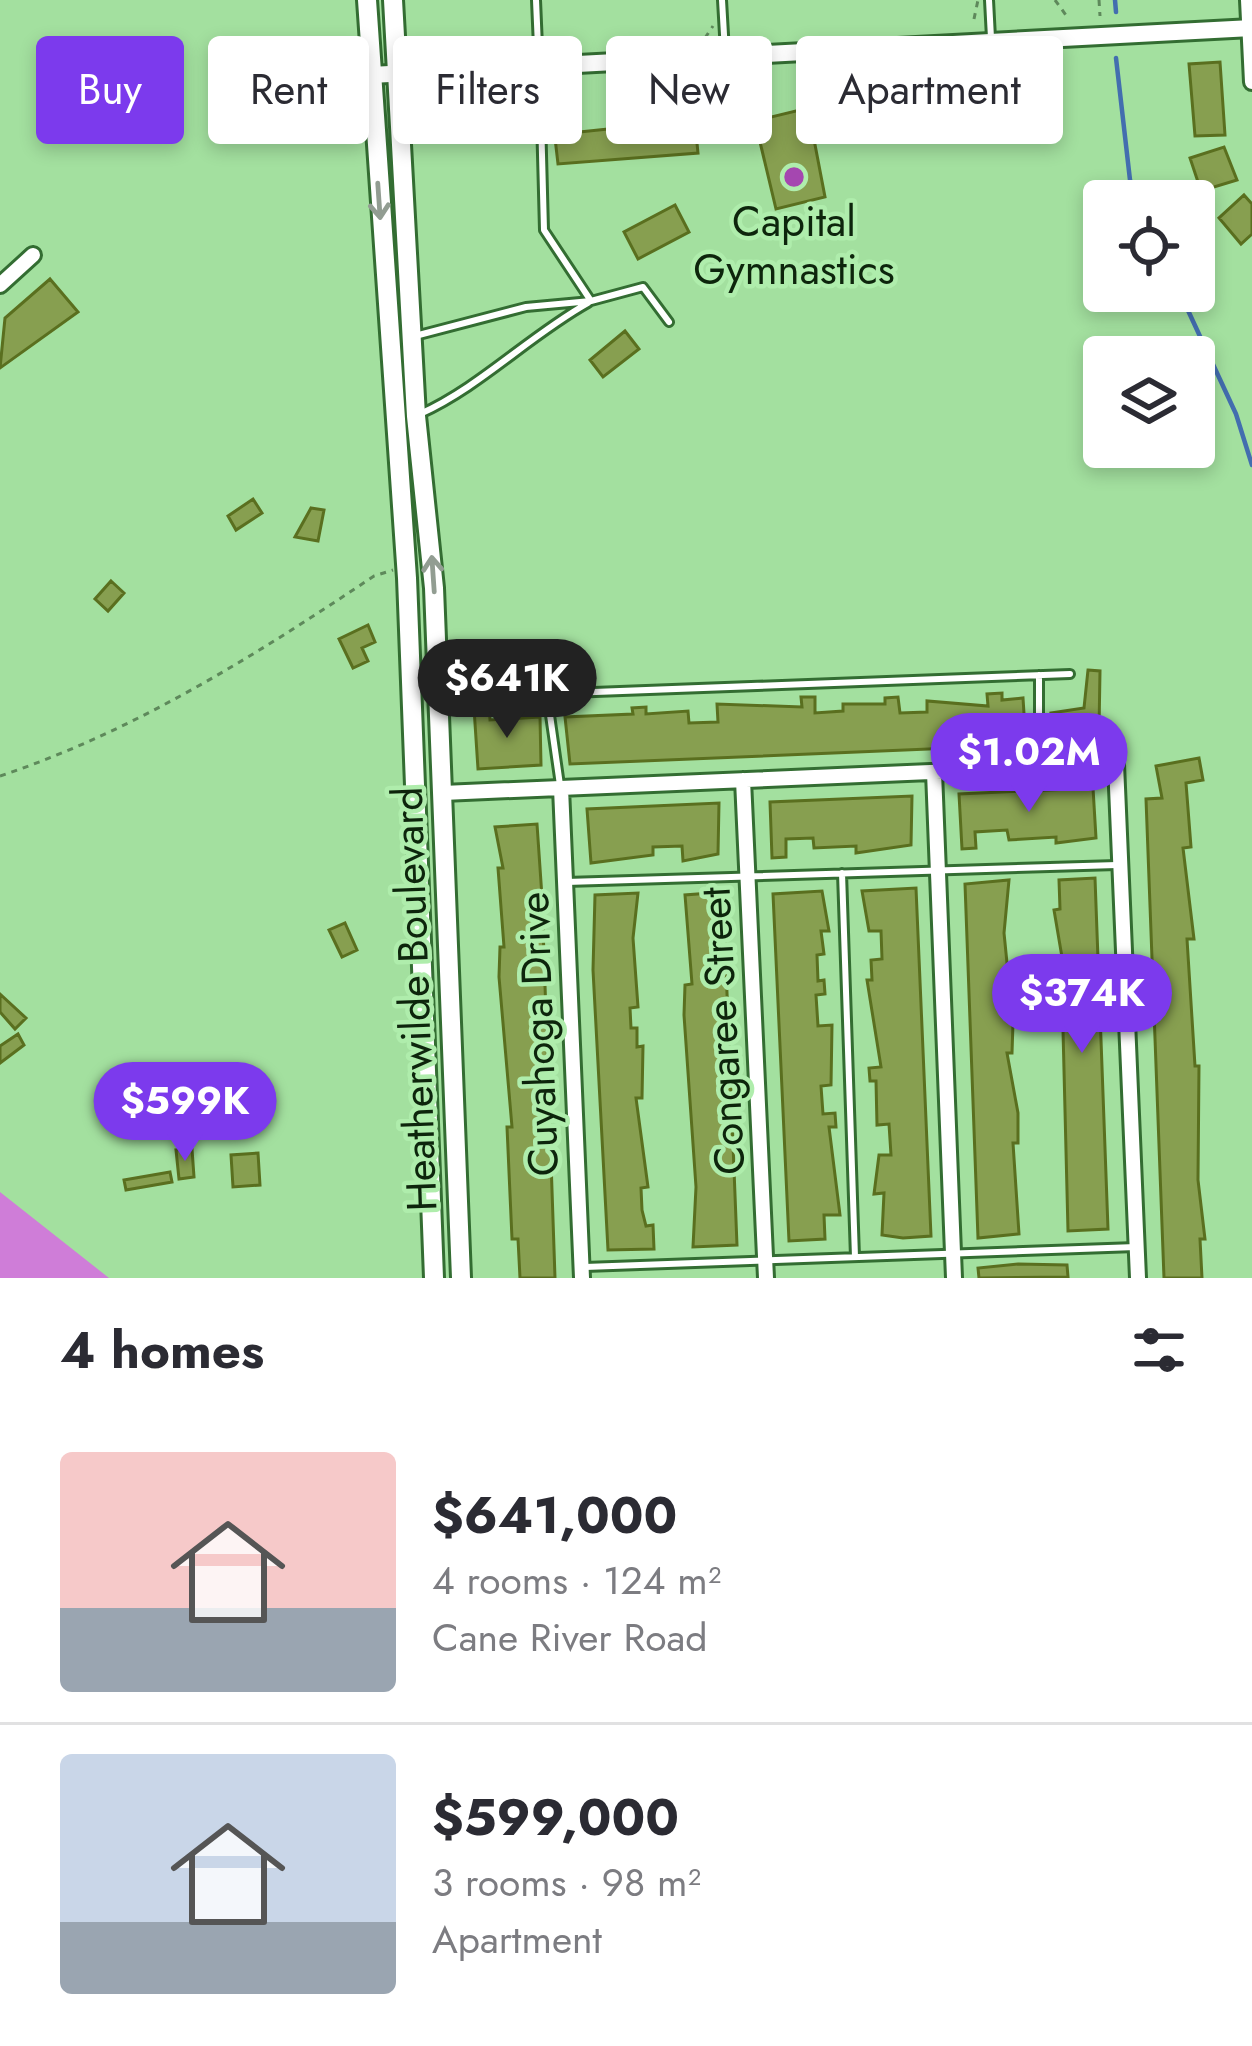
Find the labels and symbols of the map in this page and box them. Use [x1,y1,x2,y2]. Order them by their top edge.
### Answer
marker: Capital Gymnastics [781,164,807,190]
one-way arrow [368,181,391,220]
place label: Capital Gymnastics [693,191,895,300]
one-way arrow [422,555,445,594]
pin: $641K [423,639,591,741]
pin: $1.02M [931,713,1127,815]
street label: Heatherwilde Boulevard [377,786,452,1212]
street label: Congaree Street [685,886,760,1176]
street label: Cuyahoga Drive [503,891,574,1177]
pin: $374K [998,954,1166,1056]
pin: $599K [101,1062,269,1164]

